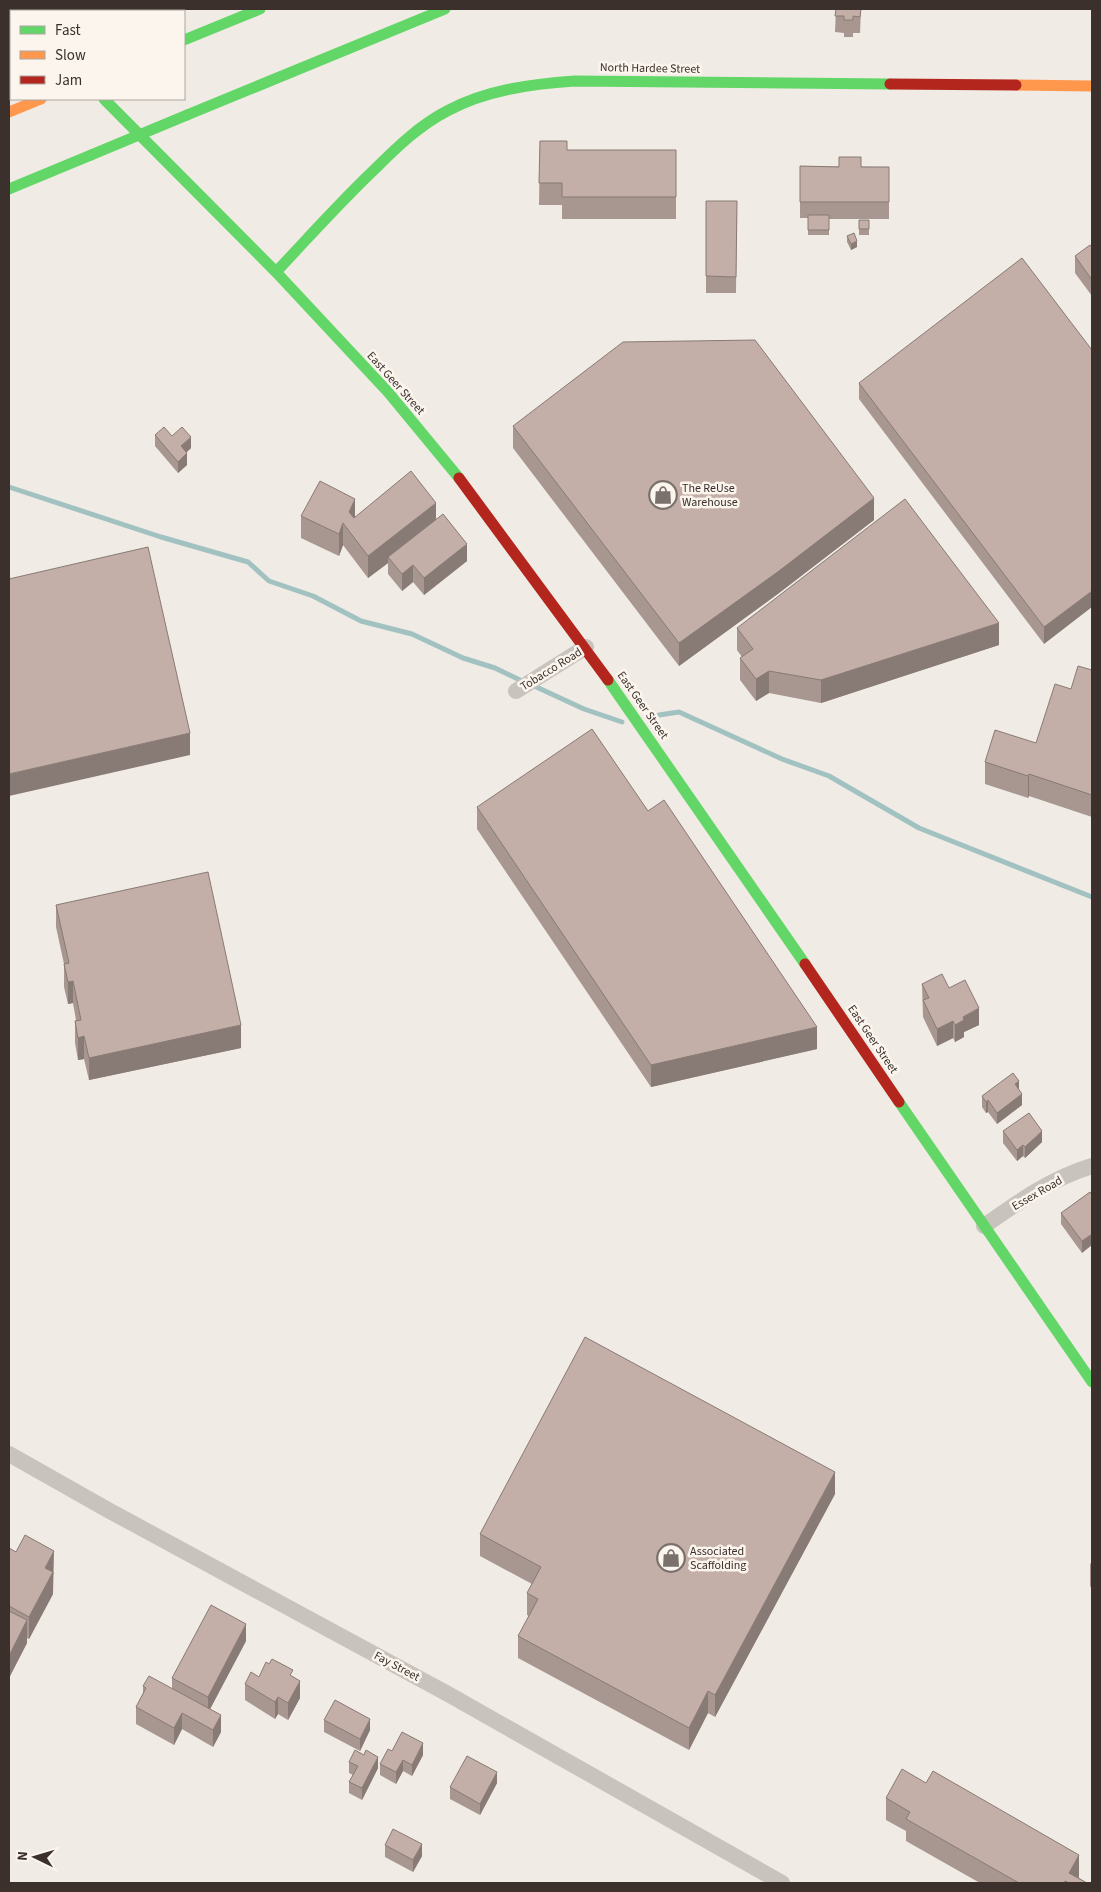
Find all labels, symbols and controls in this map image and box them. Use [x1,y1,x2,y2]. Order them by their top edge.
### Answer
legend [10,10,185,100]
text: Fast [55,20,81,41]
text: Slow [55,45,86,66]
street label: North Hardee Street [600,59,700,78]
text: Jam [55,70,82,91]
street label: East Geer Street [363,348,429,419]
shop icon: The ReUse Warehouse [648,480,678,510]
place label: The ReUse Warehouse [682,480,738,511]
street label: Tobacco Road [517,644,585,695]
street label: East Geer Street [613,668,672,743]
street label: East Geer Street [843,1002,902,1077]
street label: Essex Road [1009,1172,1066,1215]
shop icon: Associated Scaffolding [656,1543,686,1573]
place label: Associated Scaffolding [690,1543,746,1574]
street label: Fay Street [371,1647,423,1686]
north arrow [10,1832,60,1882]
text: N [13,1850,33,1861]

